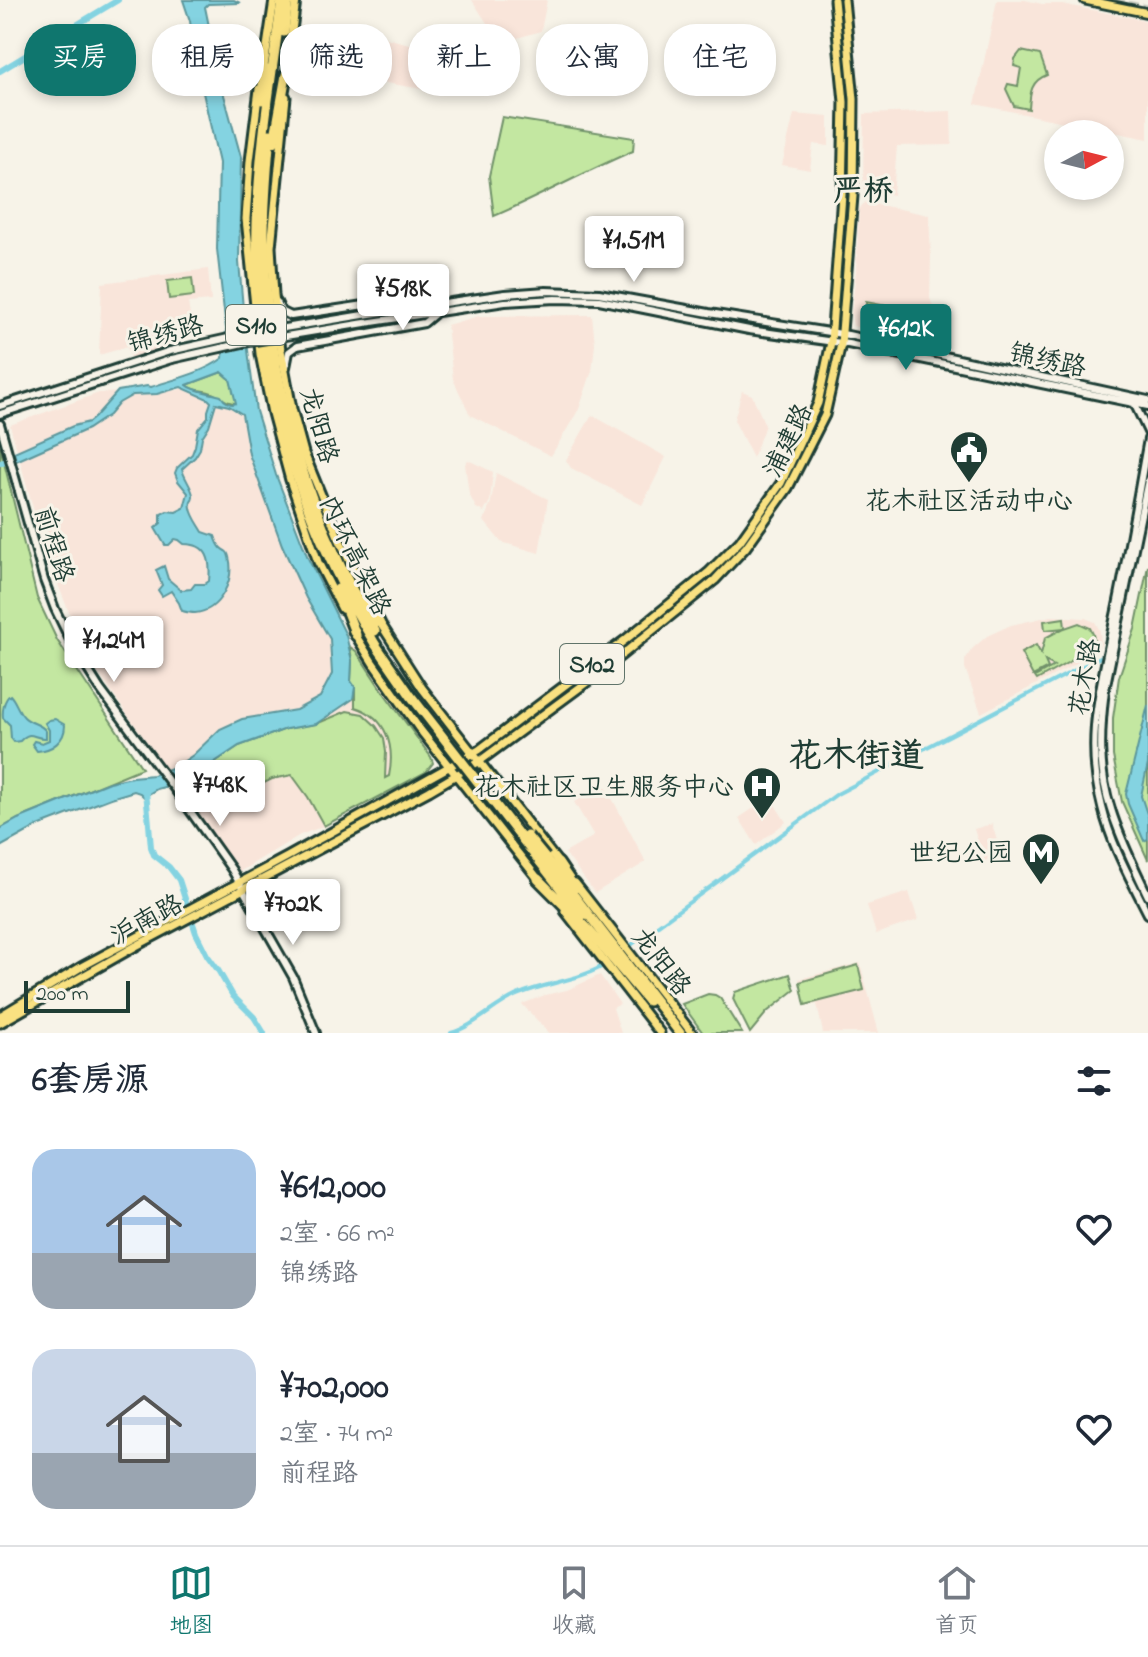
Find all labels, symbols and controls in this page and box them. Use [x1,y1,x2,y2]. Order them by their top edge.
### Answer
chip: 买房 [24,24,136,96]
chip: 租房 [152,24,264,96]
chip: 筛选 [280,24,392,96]
chip: 新上 [408,24,520,96]
chip: 公寓 [536,24,648,96]
chip: 住宅 [664,24,776,96]
north arrow [1044,120,1124,200]
map controls [1044,120,1124,200]
district label: 严桥 [833,171,893,215]
pin: ¥1.51M [569,216,699,284]
text: ¥1.51M [603,223,665,261]
pin: ¥518K [347,264,459,332]
text: ¥518K [375,271,431,309]
pin: ¥612K [850,304,962,372]
road number: S110 [226,305,286,345]
street label: 锦绣路 [123,307,208,364]
text: ¥612K [878,311,934,349]
street label: 锦绣路 [1005,335,1089,389]
street label: 龙阳路 [288,383,346,469]
street label: 浦建路 [756,398,824,485]
public building icon: 花木社区活动中心 [948,429,990,484]
place label: 花木社区活动中心 [865,484,1073,522]
street label: 内环高架路 [308,490,399,623]
street label: 前程路 [23,502,82,588]
pin: ¥1.24M [49,616,179,684]
text: ¥1.24M [82,623,146,661]
street label: 花木路 [1061,636,1112,719]
road number: S102 [560,644,624,684]
district label: 花木街道 [788,733,924,783]
pin: ¥748K [164,760,276,828]
hospital icon: 花木社区卫生服务中心 [741,765,783,820]
text: ¥748K [193,767,247,805]
place label: 花木社区卫生服务中心 [474,770,734,808]
metro station icon: 世纪公园 [1020,831,1062,886]
place label: 世纪公园 [909,836,1013,874]
pin: ¥702K [237,879,349,947]
text: ¥702K [264,886,322,924]
street label: 沪南路 [104,887,191,957]
street label: 龙阳路 [621,920,699,1005]
scale bar [24,977,130,1013]
text: 200 m [36,979,89,1011]
text: 6套房源 [32,1057,149,1107]
icon: filters [1072,1059,1116,1103]
text: ¥612,000 [280,1164,386,1214]
icon: home [96,1181,192,1277]
icon: heart [1072,1207,1116,1251]
text: 2室 · 66 m² [280,1216,395,1254]
text: 锦绣路 [280,1256,358,1294]
text: ¥702,000 [280,1364,389,1414]
icon: home [96,1381,192,1477]
icon: heart [1072,1407,1116,1451]
text: 2室 · 74 m² [280,1416,393,1454]
text: 前程路 [280,1456,358,1494]
tab: 地图 [169,1561,213,1643]
tab: 收藏 [552,1561,596,1643]
tab: 首页 [935,1561,979,1643]

